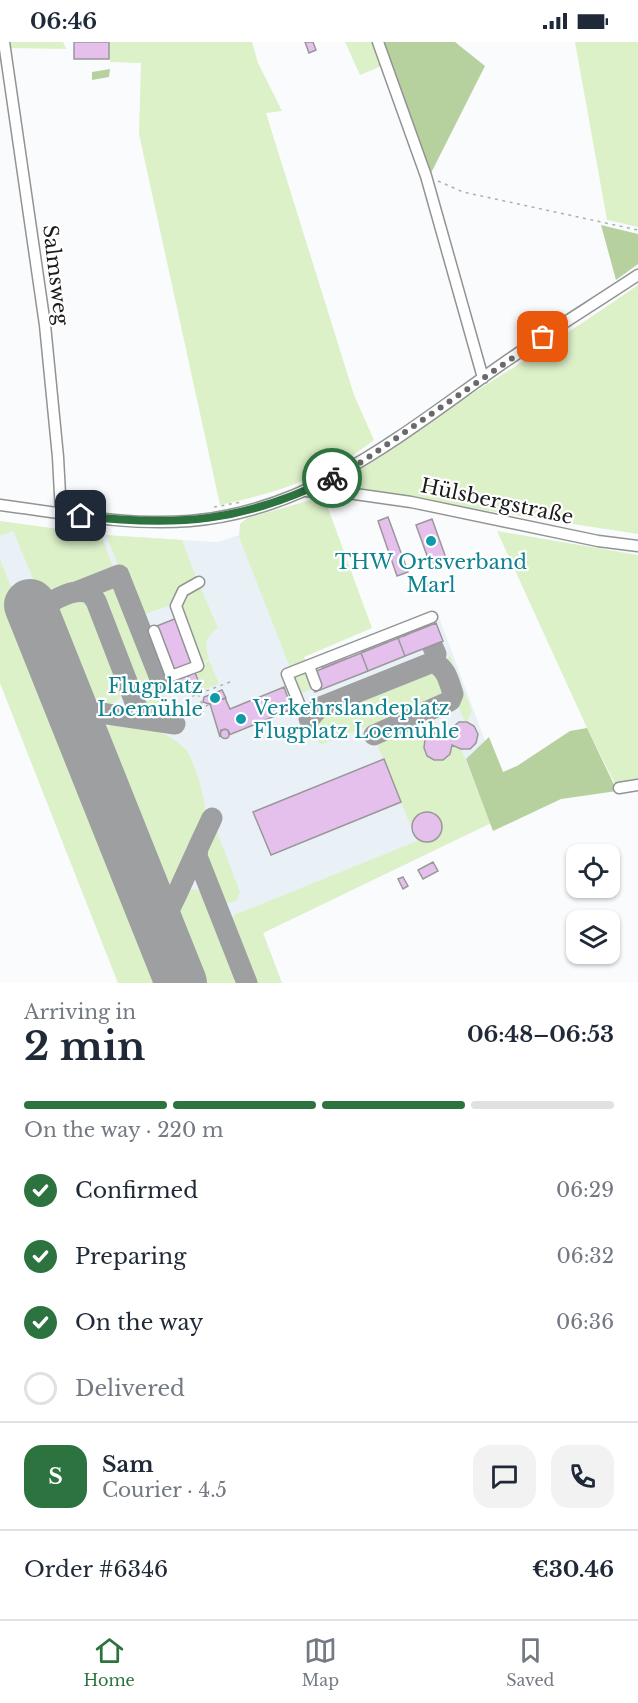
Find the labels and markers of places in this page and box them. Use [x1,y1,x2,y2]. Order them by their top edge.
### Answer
pin [517,311,568,362]
pin [55,490,106,541]
marker: THW Ortsverband Marl [424,534,438,548]
place label: THW Ortsverband Marl [335,550,527,597]
place label: Flugplatz Loemühle [97,674,203,721]
marker: Flugplatz Loemühle [208,691,222,705]
place label: Verkehrslandeplatz Flugplatz Loemühle [252,696,460,743]
marker: Verkehrslandeplatz Flugplatz Loemühle [234,712,248,726]

